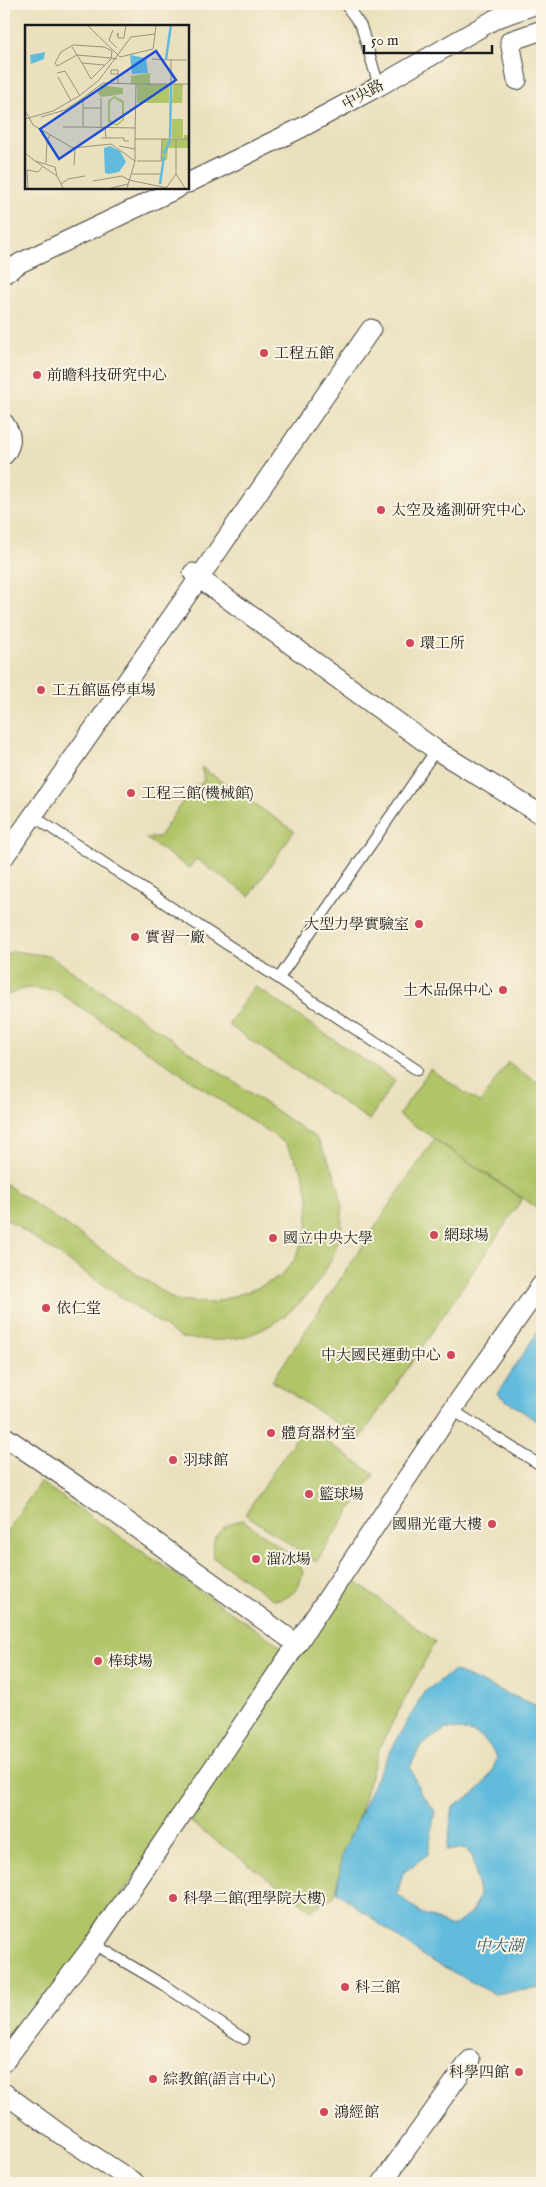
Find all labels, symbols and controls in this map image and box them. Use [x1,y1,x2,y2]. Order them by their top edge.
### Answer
scale bar [364,22,491,54]
inset map [25,25,189,189]
text: 50 m [371,31,399,50]
street label: 中央路 [339,76,387,114]
place label: 工程五館 [274,344,334,363]
marker: 工程五館 [258,347,270,359]
place label: 前瞻科技研究中心 [47,366,167,385]
marker: 前瞻科技研究中心 [31,369,43,381]
place label: 太空及遙測研究中心 [391,501,526,520]
marker: 太空及遙測研究中心 [375,504,387,516]
place label: 環工所 [420,634,465,653]
marker: 環工所 [404,637,416,649]
place label: 工五館區停車場 [51,681,156,700]
marker: 工五館區停車場 [35,684,47,696]
place label: 工程三館(機械館) [141,784,254,803]
marker: 工程三館(機械館) [125,787,137,799]
place label: 大型力學實驗室 [304,915,409,934]
marker: 大型力學實驗室 [413,918,425,930]
place label: 實習一廠 [145,928,205,947]
marker: 實習一廠 [129,931,141,943]
place label: 土木品保中心 [403,981,493,1000]
marker: 土木品保中心 [497,984,509,996]
place label: 網球場 [444,1226,489,1245]
place label: 國立中央大學 [283,1229,373,1248]
marker: 網球場 [428,1229,440,1241]
marker: 國立中央大學 [267,1232,279,1244]
place label: 依仁堂 [56,1299,101,1318]
marker: 依仁堂 [40,1302,52,1314]
place label: 中大國民運動中心 [321,1346,441,1365]
marker: 中大國民運動中心 [445,1349,457,1361]
place label: 體育器材室 [281,1424,356,1443]
marker: 體育器材室 [265,1427,277,1439]
place label: 羽球館 [183,1451,228,1470]
marker: 羽球館 [167,1454,179,1466]
place label: 籃球場 [319,1485,364,1504]
marker: 籃球場 [303,1488,315,1500]
place label: 國鼎光電大樓 [392,1515,482,1534]
marker: 國鼎光電大樓 [486,1518,498,1530]
place label: 溜冰場 [266,1550,311,1569]
marker: 溜冰場 [250,1553,262,1565]
place label: 棒球場 [108,1652,153,1671]
marker: 棒球場 [92,1655,104,1667]
place label: 科學二館(理學院大樓) [183,1889,326,1908]
marker: 科學二館(理學院大樓) [167,1892,179,1904]
water label: 中大湖 [475,1937,526,1957]
place label: 科三館 [355,1978,400,1997]
marker: 科三館 [339,1981,351,1993]
place label: 科學四館 [449,2063,509,2082]
marker: 科學四館 [513,2066,525,2078]
place label: 綜教館(語言中心) [163,2070,276,2089]
marker: 綜教館(語言中心) [147,2073,159,2085]
place label: 鴻經館 [334,2103,379,2122]
marker: 鴻經館 [318,2106,330,2118]

